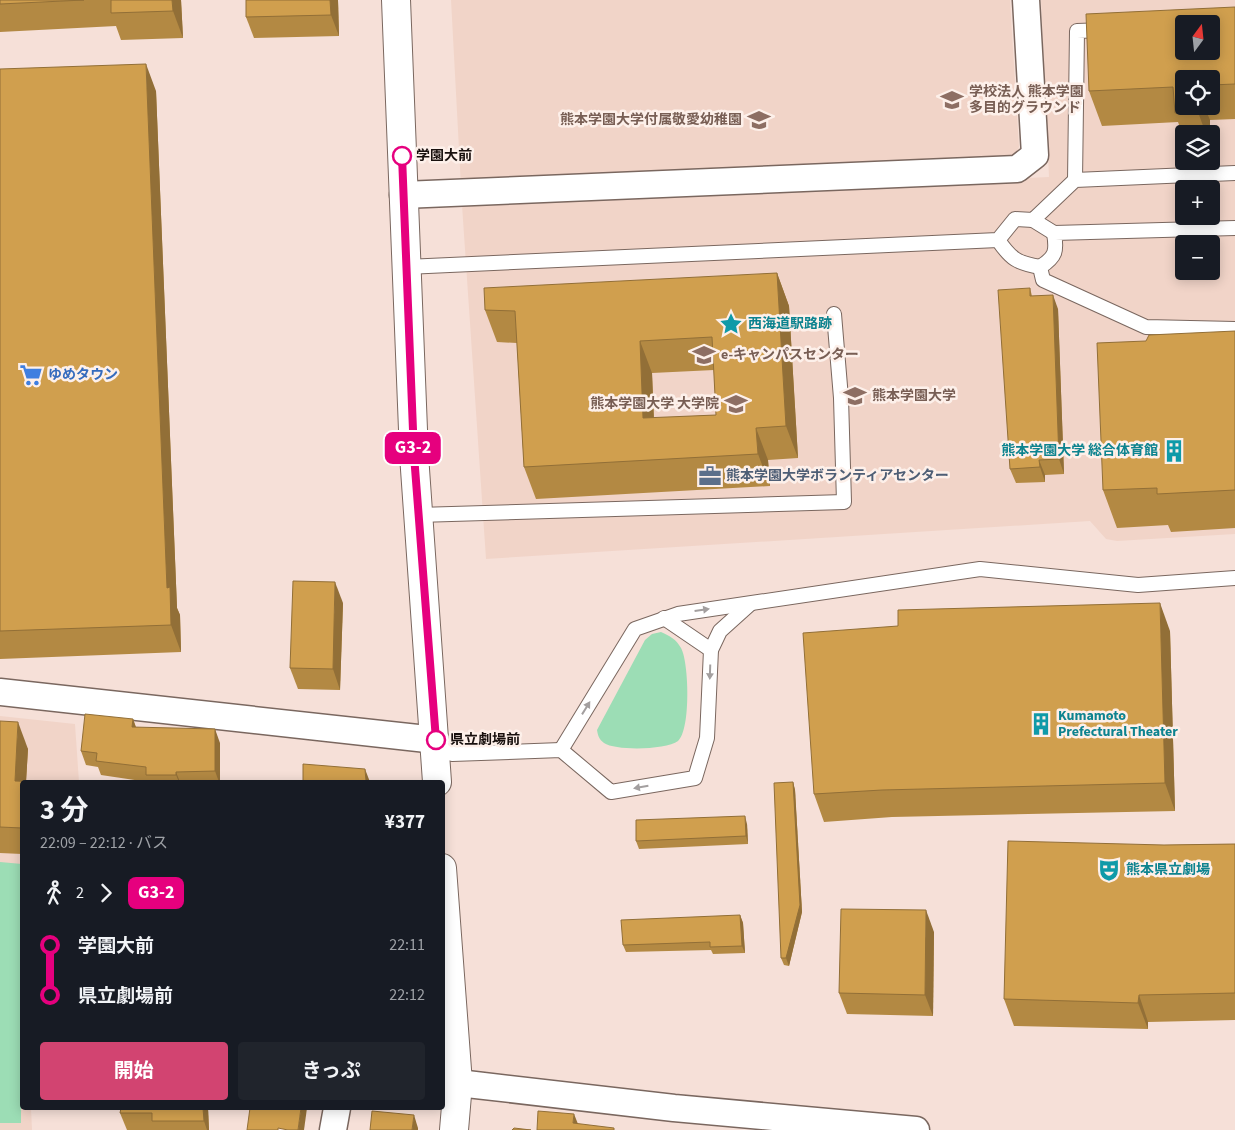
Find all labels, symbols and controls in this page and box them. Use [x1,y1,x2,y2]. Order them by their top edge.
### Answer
north arrow [1175,15,1220,60]
map controls [1175,15,1220,280]
button: locate [1175,70,1220,115]
place label: 学校法人 熊本学園 多目的グラウンド [969,82,1084,118]
school or university icon: 学校法人 熊本学園 多目的グラウンド [939,87,965,113]
school or university icon: 熊本学園大学付属敬愛幼稚園 [746,107,772,133]
place label: 熊本学園大学付属敬愛幼稚園 [560,110,742,130]
button: layers [1175,125,1220,170]
marker: 学園大前 [392,146,412,166]
place label: 学園大前 [416,146,472,166]
button: + [1175,180,1220,225]
button: − [1175,235,1220,280]
place icon: 西海道駅路跡 [718,311,744,337]
place label: 西海道駅路跡 [748,314,832,334]
school or university icon: e-キャンパスセンター [691,342,717,368]
place label: e-キャンパスセンター [721,345,859,365]
supermarket icon: ゆめタウン [18,362,44,388]
place label: ゆめタウン [48,365,118,385]
school or university icon: 熊本学園大学 [842,383,868,409]
place label: 熊本学園大学 [872,386,956,406]
school or university icon: 熊本学園大学 大学院 [723,391,749,417]
place label: 熊本学園大学 大学院 [590,394,719,414]
line badge: G3-2 [378,432,448,464]
text: G3-2 [395,435,431,460]
building icon: 熊本学園大学 総合体育館 [1161,438,1187,464]
place label: 熊本学園大学 総合体育館 [1001,441,1158,461]
office icon: 熊本学園大学ボランティアセンター [697,463,723,489]
place label: 熊本学園大学ボランティアセンター [726,466,949,486]
one-way arrow [694,606,710,614]
one-way arrow [706,664,714,680]
one-way arrow [582,701,591,715]
place label: Kumamoto Prefectural Theater [1058,706,1178,742]
building icon: Kumamoto Prefectural Theater [1028,711,1054,737]
marker: 県立劇場前 [426,730,446,750]
place label: 県立劇場前 [450,730,520,750]
one-way arrow [633,784,649,792]
text: 3 分 [40,790,88,830]
text: ¥377 [385,809,425,836]
text: 22:09 – 22:12 · バス [40,832,168,854]
theatre icon: 熊本県立劇場 [1096,857,1122,883]
place label: 熊本県立劇場 [1126,860,1210,880]
icon: walk [40,879,68,907]
icon: forward [92,879,120,907]
text: G3-2 [138,880,174,905]
text: 2 [76,882,84,904]
text: 学園大前 [78,933,154,960]
text: 22:11 [389,934,425,956]
text: 県立劇場前 [78,983,173,1010]
text: 22:12 [389,984,425,1006]
button: 開始 [40,1042,228,1100]
button: きっぷ [238,1042,425,1100]

